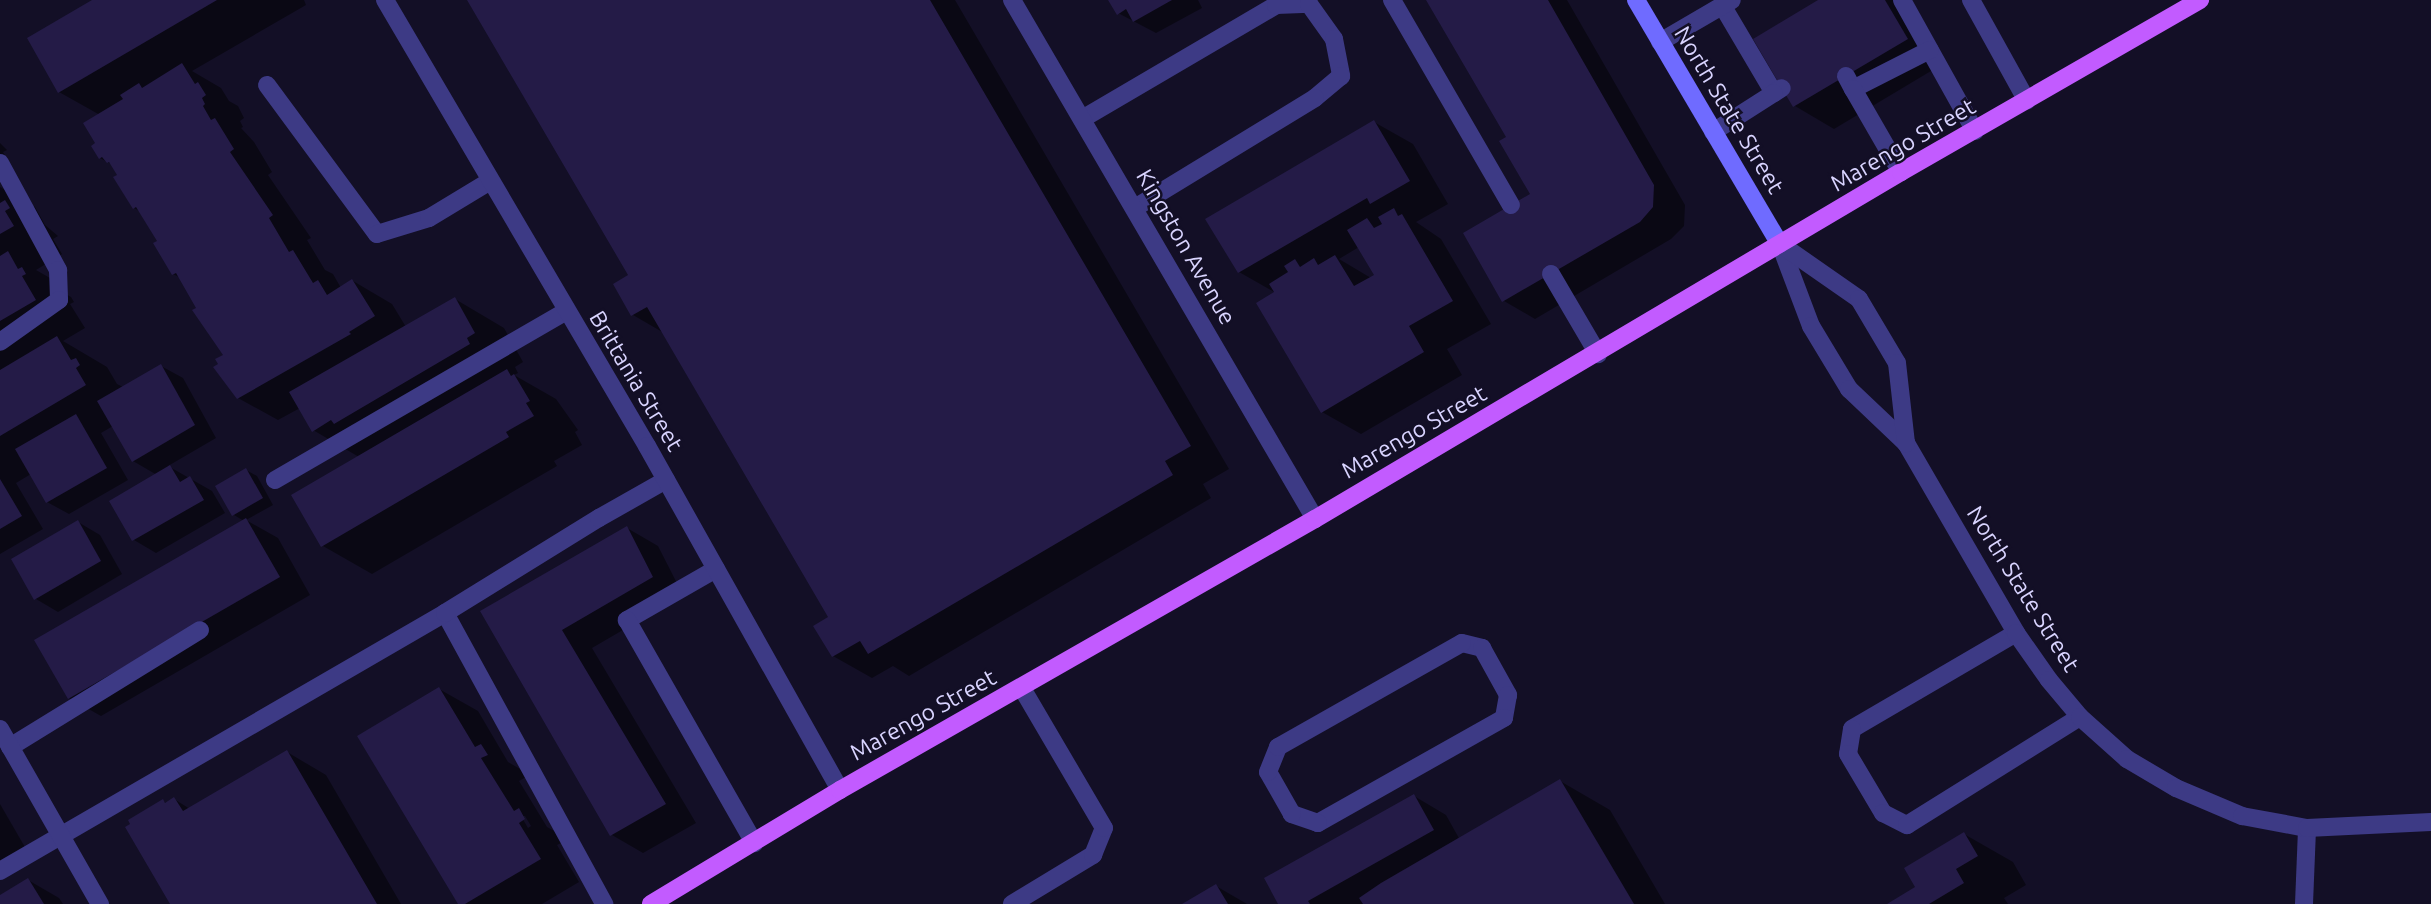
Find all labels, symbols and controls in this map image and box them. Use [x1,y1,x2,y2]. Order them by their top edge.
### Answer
street label: North State Street [1668,21,1790,199]
street label: Marengo Street [1826,92,1980,198]
street label: Kingston Avenue [1130,164,1242,330]
street label: Brittania Street [583,306,689,456]
street label: Marengo Street [1337,379,1491,485]
street label: North State Street [1961,501,2085,677]
street label: Marengo Street [845,664,1001,766]

